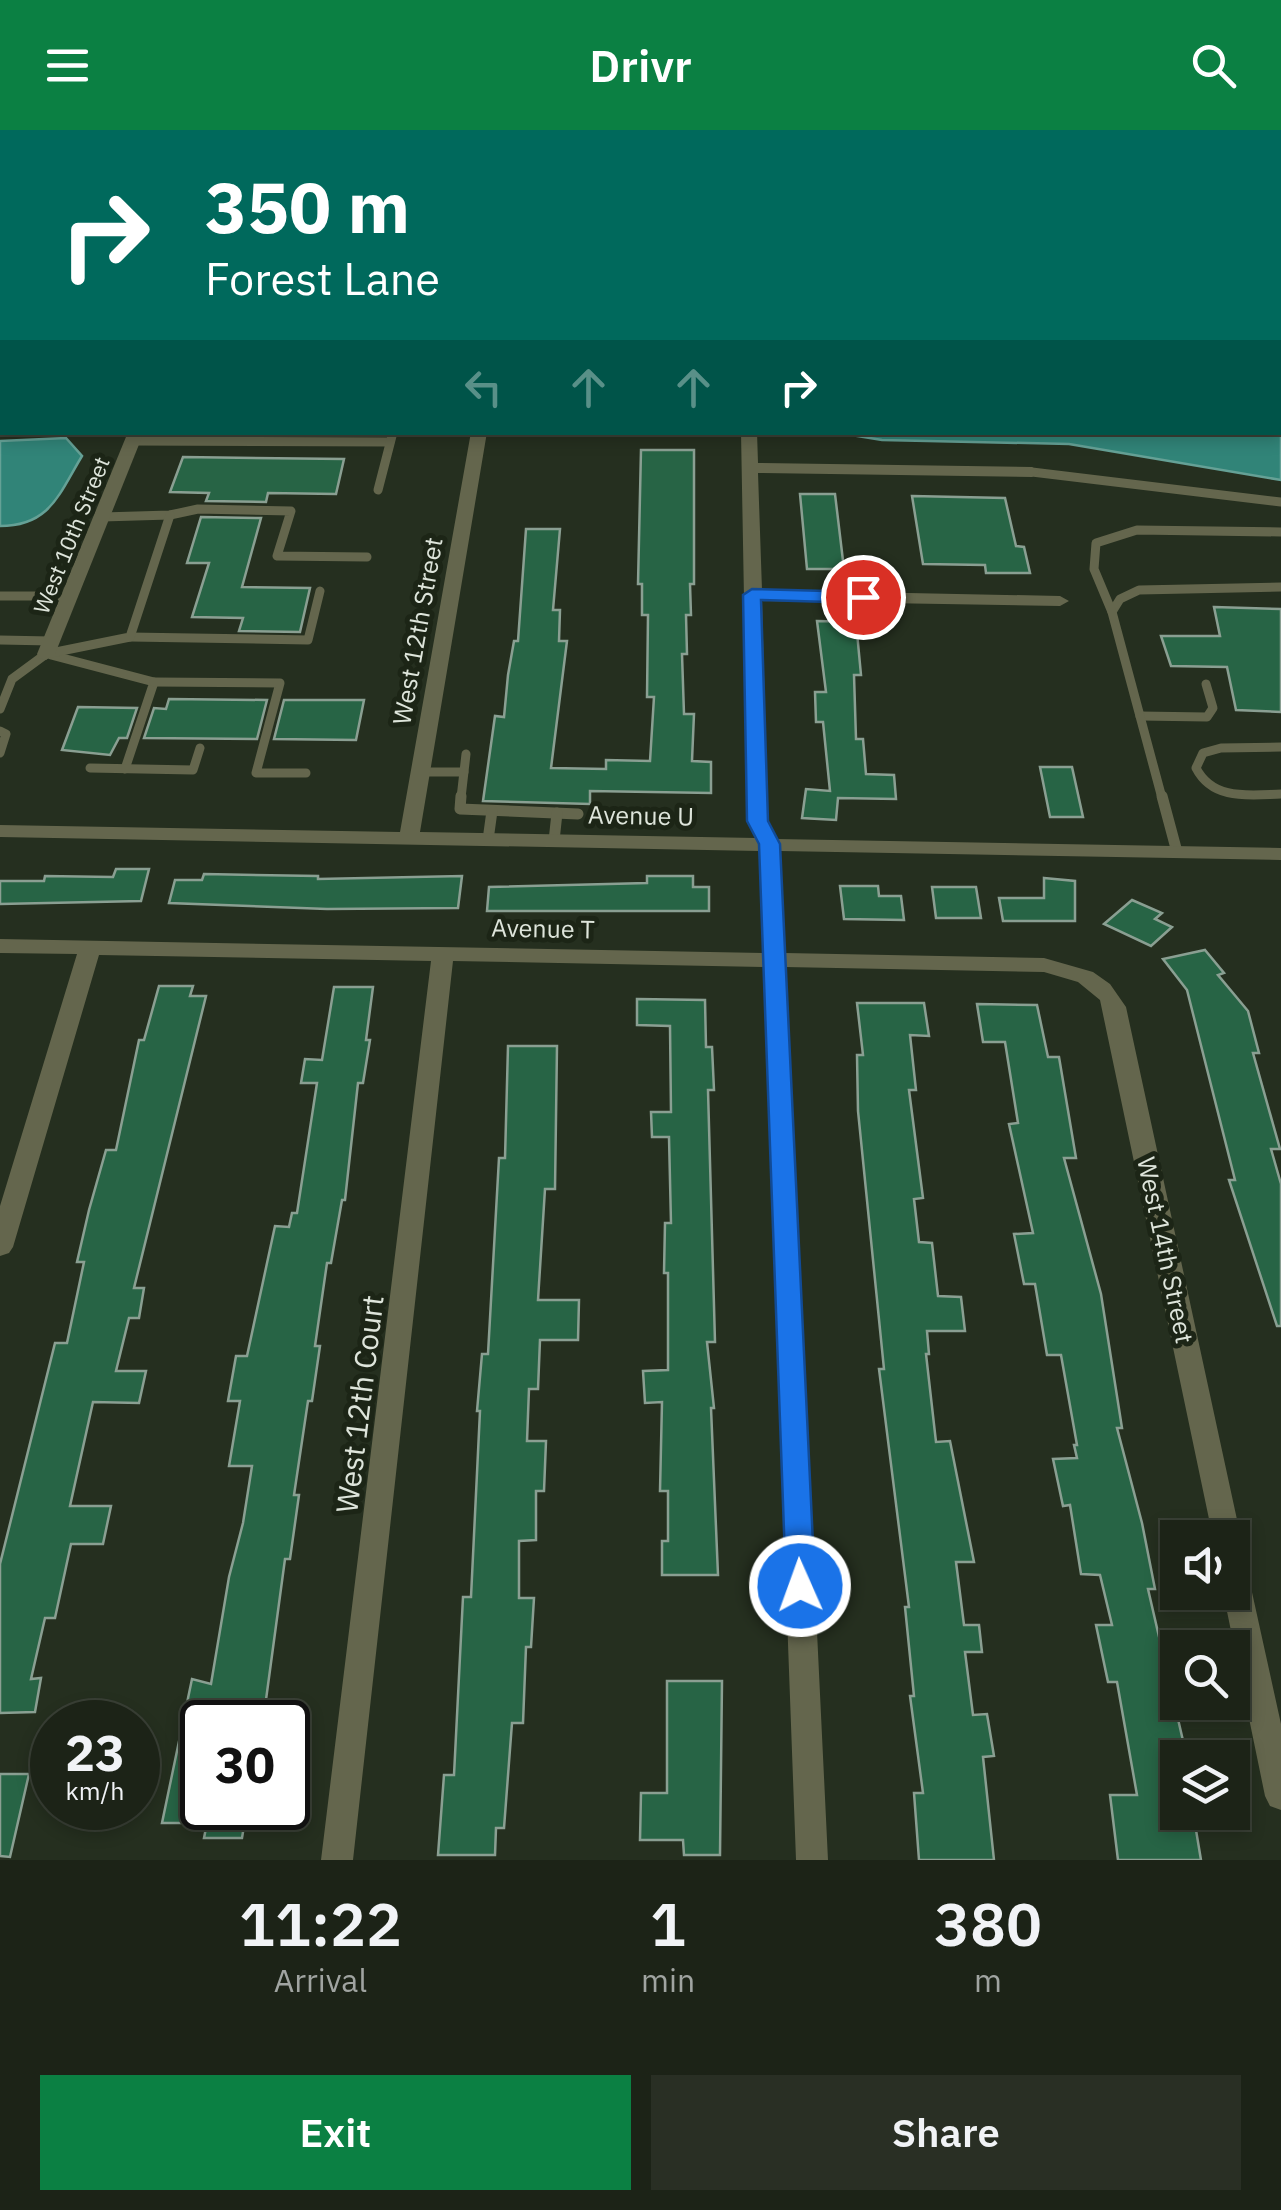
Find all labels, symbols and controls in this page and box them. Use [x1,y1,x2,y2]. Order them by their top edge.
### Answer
text: Drivr [589,36,692,94]
icon: menu [40,38,95,93]
icon: search [1186,38,1241,93]
text: 350 m [205,161,410,252]
icon: right [40,170,170,300]
text: Forest Lane [205,249,440,307]
icon: left [456,360,511,415]
icon: ahead [561,360,616,415]
icon: ahead [666,360,721,415]
icon: right [771,360,826,415]
street label: West 10th Street [26,452,116,618]
street label: West 12th Street [384,535,450,727]
pin [821,555,906,640]
icon: arrive [836,570,891,625]
street label: Avenue U [588,798,694,832]
street label: Avenue T [491,911,595,945]
street label: West 14th Street [1130,1154,1202,1346]
street label: West 12th Court [326,1293,392,1515]
map controls [1160,1520,1250,1830]
button: sound [1160,1520,1250,1610]
position arrow [748,1534,852,1638]
button: search [1160,1630,1250,1720]
speed limit sign: 30 [180,1700,310,1830]
text: 23 [65,1720,125,1785]
button: layers [1160,1740,1250,1830]
text: km/h [66,1774,124,1807]
text: 11:22 [239,1884,402,1963]
text: 1 [650,1884,686,1963]
text: 380 [934,1884,1042,1963]
text: Arrival [274,1959,367,2001]
text: min [641,1959,695,2001]
text: m [974,1959,1002,2001]
button: Exit [40,2075,631,2190]
button: Share [651,2075,1241,2190]

